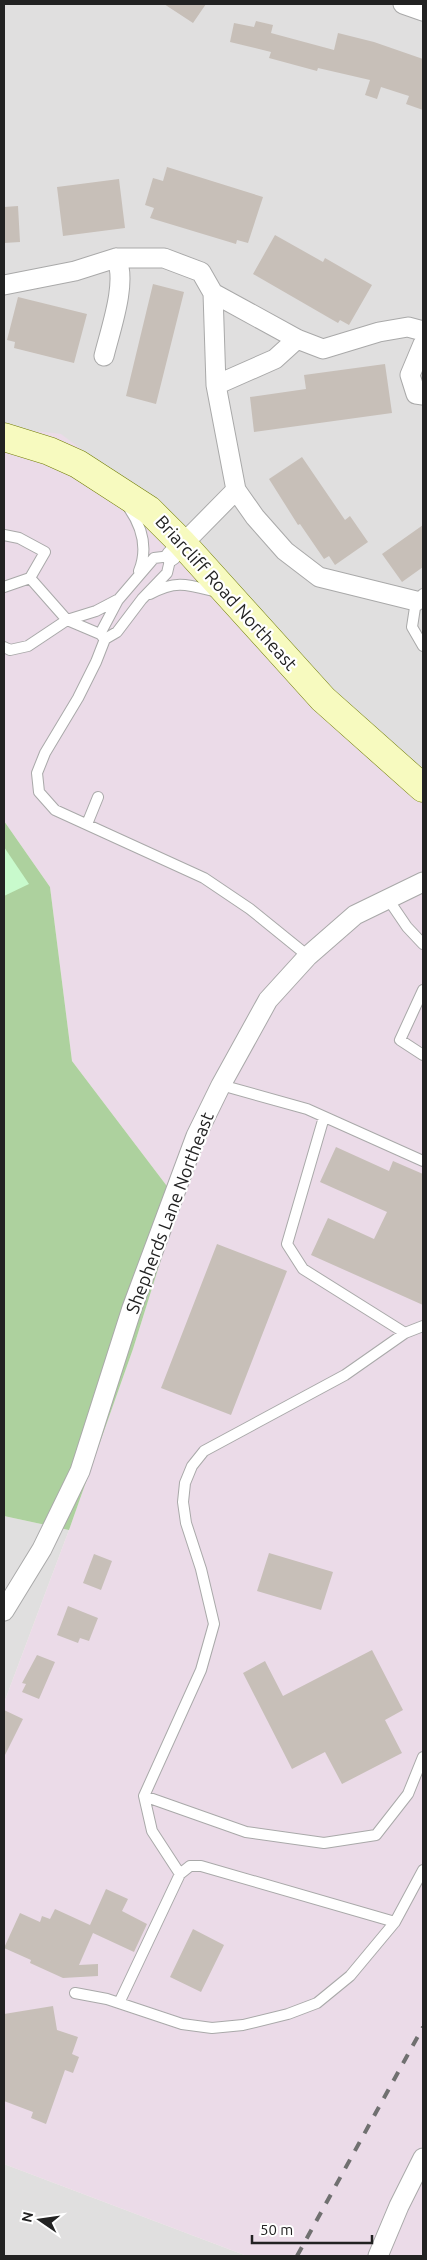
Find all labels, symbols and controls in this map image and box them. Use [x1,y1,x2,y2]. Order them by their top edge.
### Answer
street label: Briarcliff Road Northeast [152,511,302,674]
street label: Shepherds Lane Northeast [121,1109,217,1316]
north arrow [15,2195,65,2245]
text: N [18,2210,36,2224]
scale bar [252,2212,372,2244]
text: 50 m [260,2221,293,2238]

